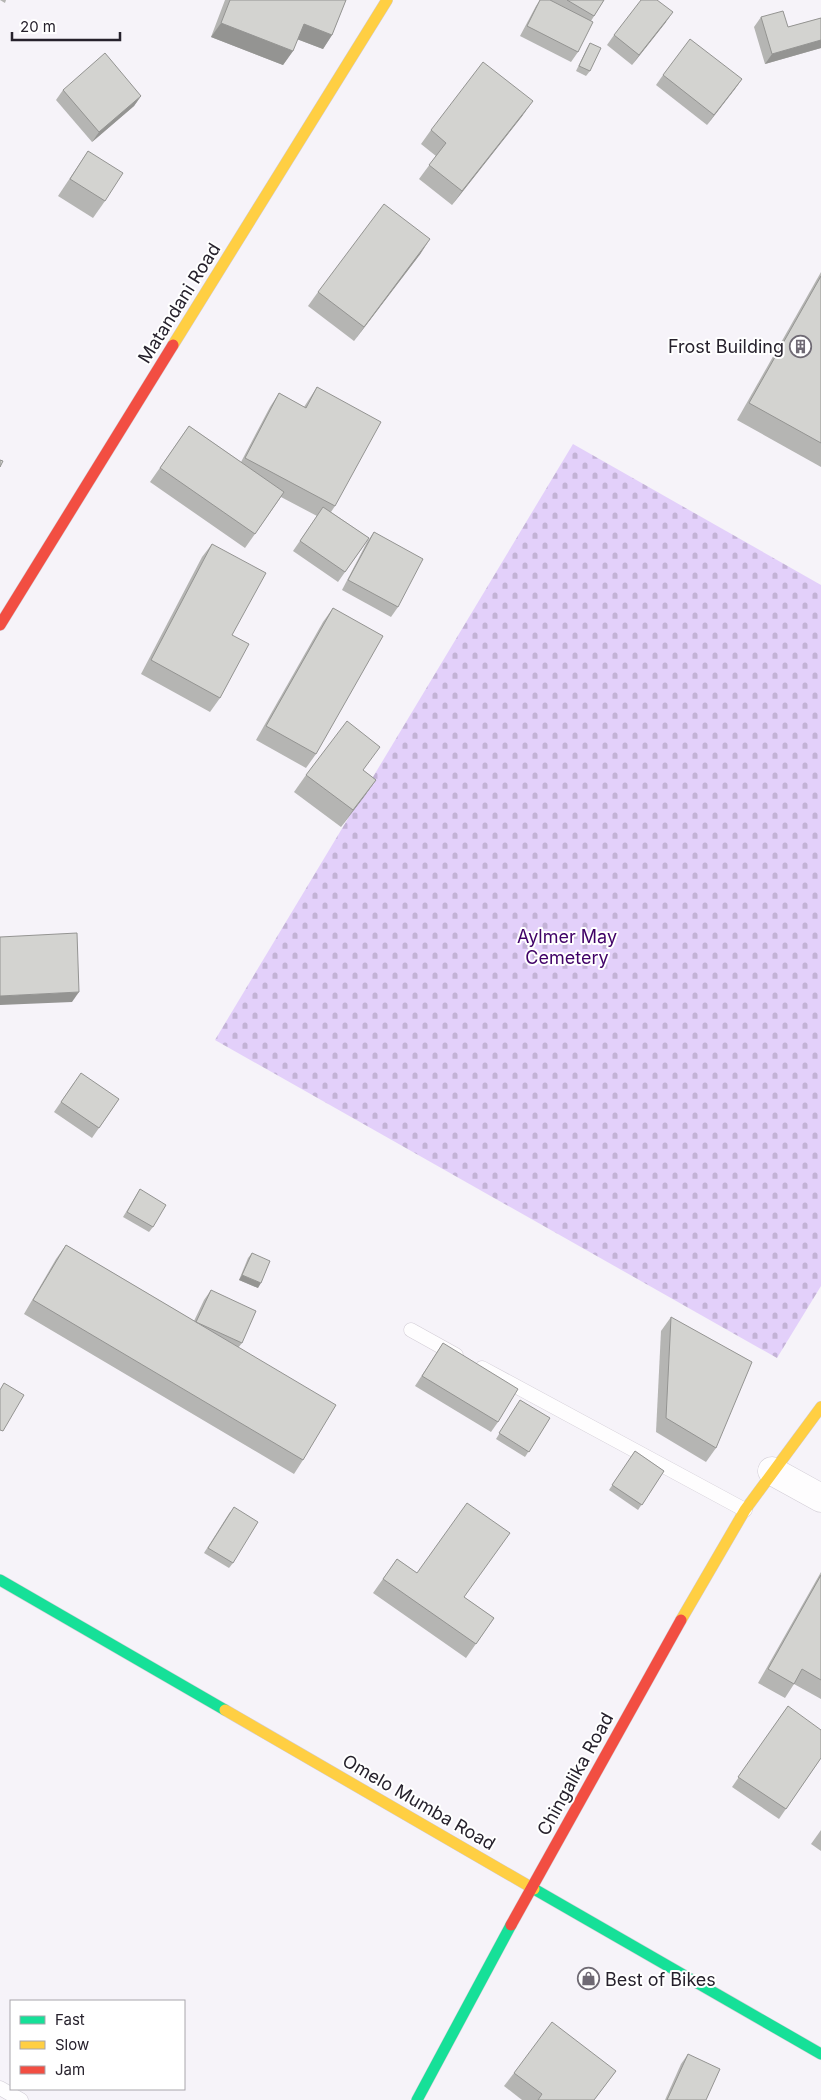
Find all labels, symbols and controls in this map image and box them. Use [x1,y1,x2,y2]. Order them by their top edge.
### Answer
scale bar [12,10,120,42]
text: 20 m [20,17,56,36]
street label: Matandani Road [134,239,224,367]
building icon: Frost Building [788,334,812,358]
place label: Frost Building [668,336,784,357]
park label: Aylmer May Cemetery [517,926,617,968]
street label: Chingalika Road [533,1709,617,1839]
street label: Omelo Mumba Road [339,1750,499,1854]
shop icon: Best of Bikes [577,1967,601,1991]
place label: Best of Bikes [605,1969,716,1990]
legend [10,2000,185,2090]
text: Fast [55,2010,85,2029]
text: Slow [55,2035,89,2054]
text: Jam [55,2060,85,2079]

